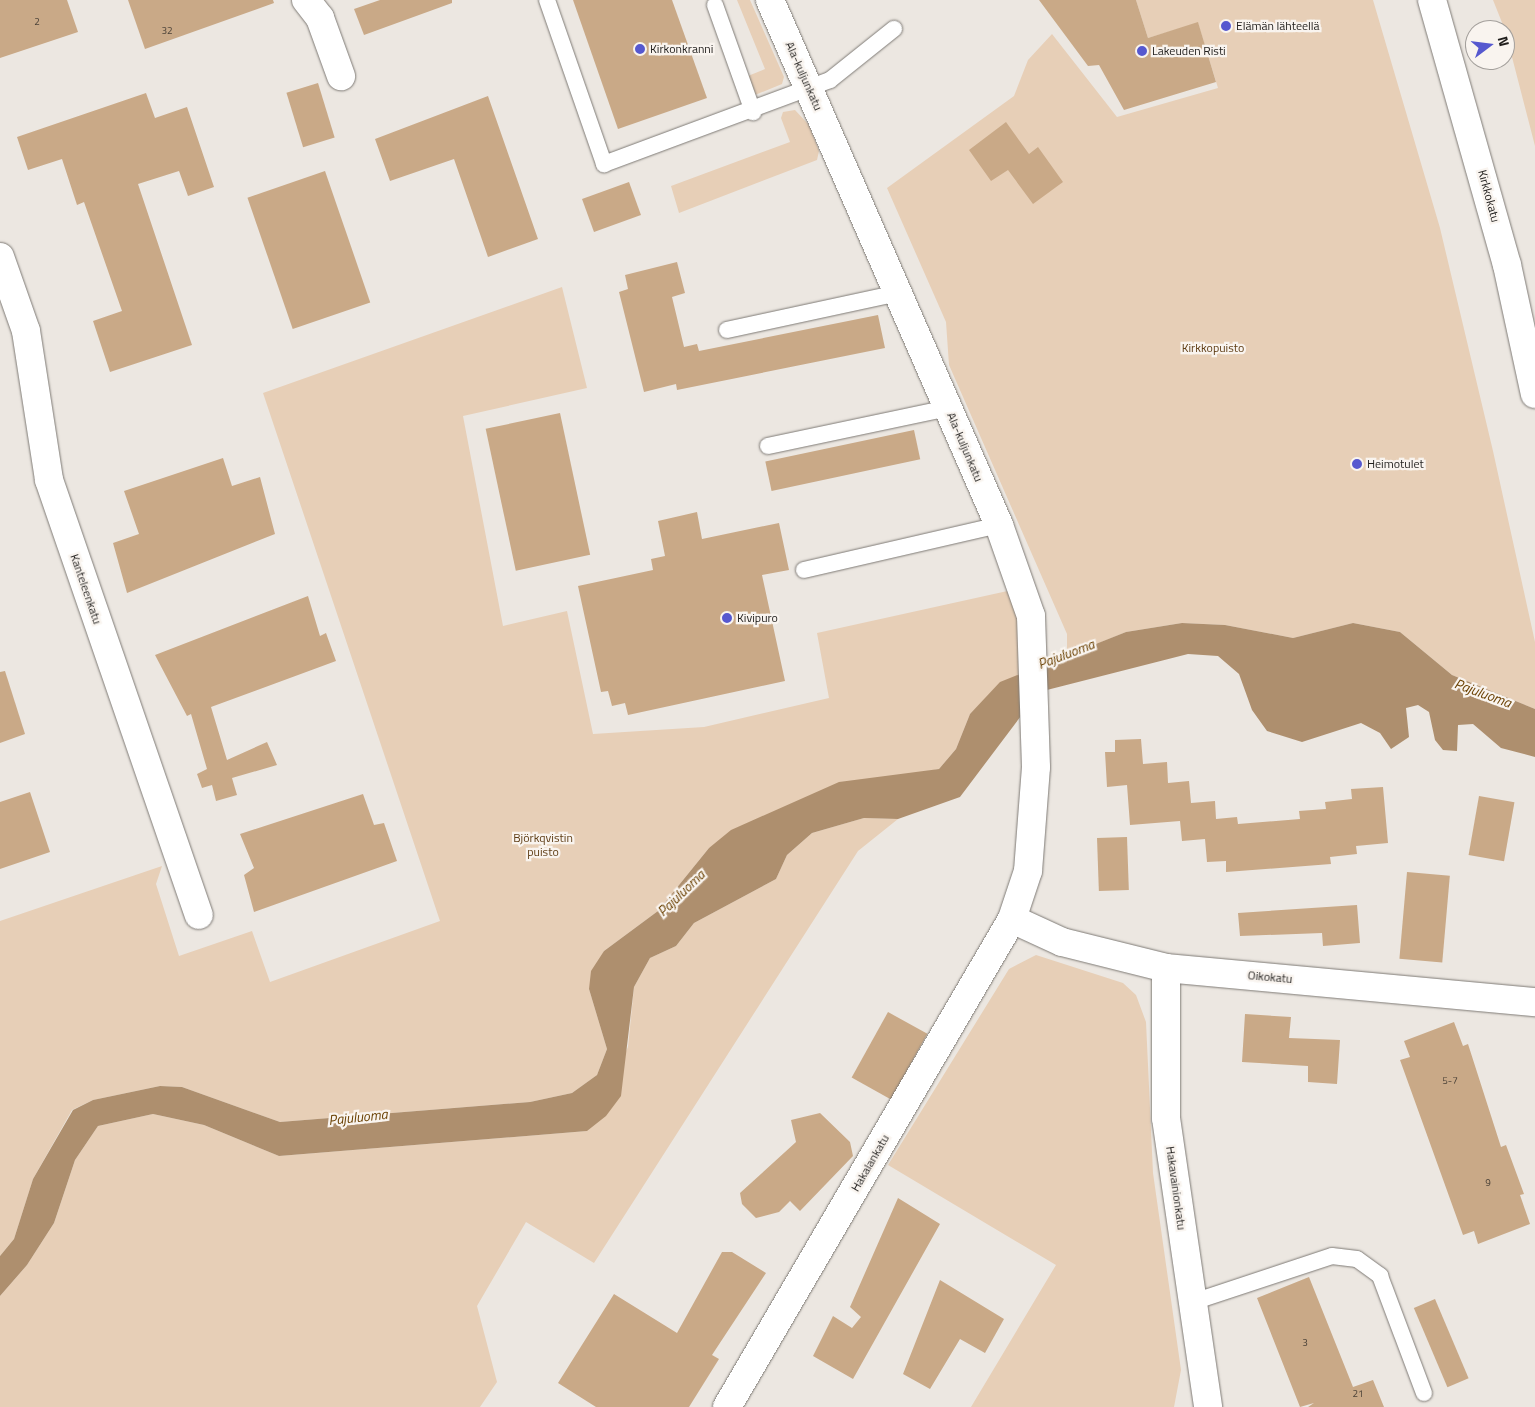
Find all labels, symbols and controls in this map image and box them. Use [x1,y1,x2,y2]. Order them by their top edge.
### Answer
house number: 2 [34,16,40,28]
place label: Elämän lähteellä [1236,19,1320,33]
marker: Elämän lähteellä [1220,20,1232,32]
north arrow [1465,20,1515,70]
house number: 32 [161,25,173,37]
text: N [1493,34,1515,49]
street label: Ala-kuljunkatu [782,39,826,113]
place label: Kirkonkranni [650,42,713,56]
marker: Kirkonkranni [634,43,646,55]
place label: Lakeuden Risti [1152,44,1226,58]
marker: Lakeuden Risti [1136,45,1148,57]
street label: Kirkkokatu [1475,168,1503,224]
park label: Kirkkopuisto [1182,341,1244,355]
street label: Ala-kuljunkatu [944,410,986,484]
place label: Heimotulet [1367,457,1424,471]
marker: Heimotulet [1351,458,1363,470]
street label: Kanteleenkatu [67,552,105,626]
place label: Kivipuro [737,611,778,625]
marker: Kivipuro [721,612,733,624]
water label: Pajuluoma [1035,636,1097,672]
water label: Pajuluoma [1452,675,1514,711]
park label: Björkqvistin puisto [513,831,573,859]
water label: Pajuluoma [654,866,708,920]
street label: Oikokatu [1247,968,1293,986]
house number: 5-7 [1442,1075,1458,1087]
water label: Pajuluoma [328,1106,388,1128]
street label: Hakalankatu [848,1132,892,1194]
street label: Hakavainionkatu [1163,1145,1189,1231]
house number: 9 [1485,1177,1491,1189]
house number: 3 [1302,1337,1308,1349]
house number: 21 [1352,1388,1364,1400]

